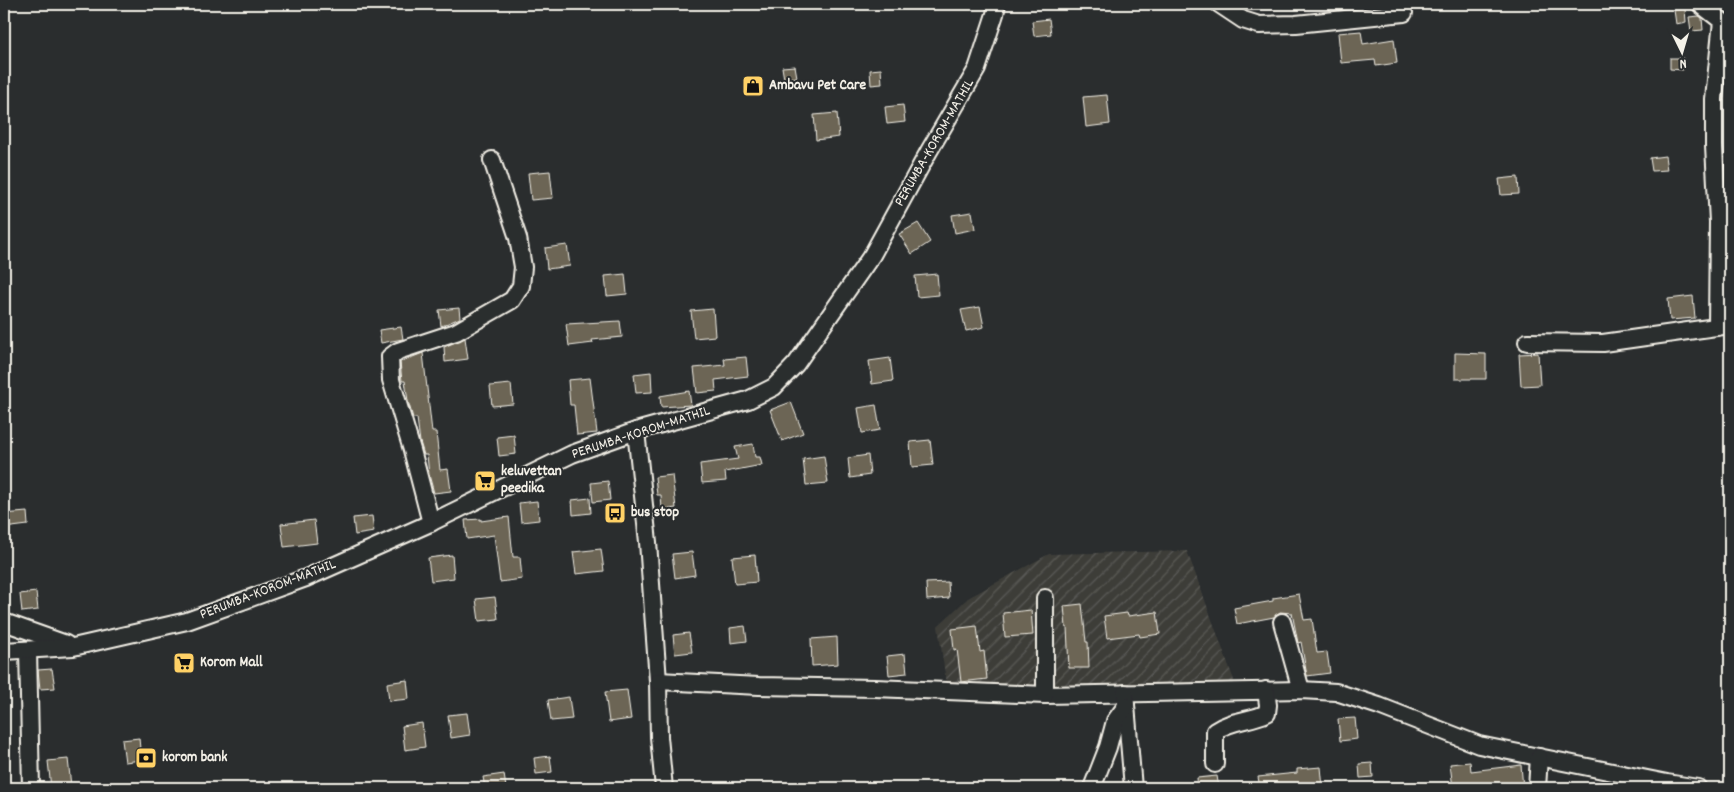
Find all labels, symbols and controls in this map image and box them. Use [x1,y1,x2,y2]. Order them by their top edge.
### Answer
north arrow [1656,28,1706,78]
text: N [1679,53,1687,73]
shop icon: Ambavu Pet Care [741,74,765,98]
place label: Ambavu Pet Care [769,75,867,97]
street label: PERUMBA-KOROM-MATHIL [889,75,981,211]
street label: PERUMBA-KOROM-MATHIL [569,400,713,466]
place label: keluvettan peedika [501,461,562,500]
supermarket icon: keluvettan peedika [473,469,497,493]
bus stop icon: bus stop [603,501,627,525]
place label: bus stop [631,502,679,524]
street label: PERUMBA-KOROM-MATHIL [197,554,339,626]
supermarket icon: Korom Mall [172,651,196,675]
place label: Korom Mall [200,652,263,674]
bank icon: korom bank [134,746,158,770]
place label: korom bank [162,747,227,769]

